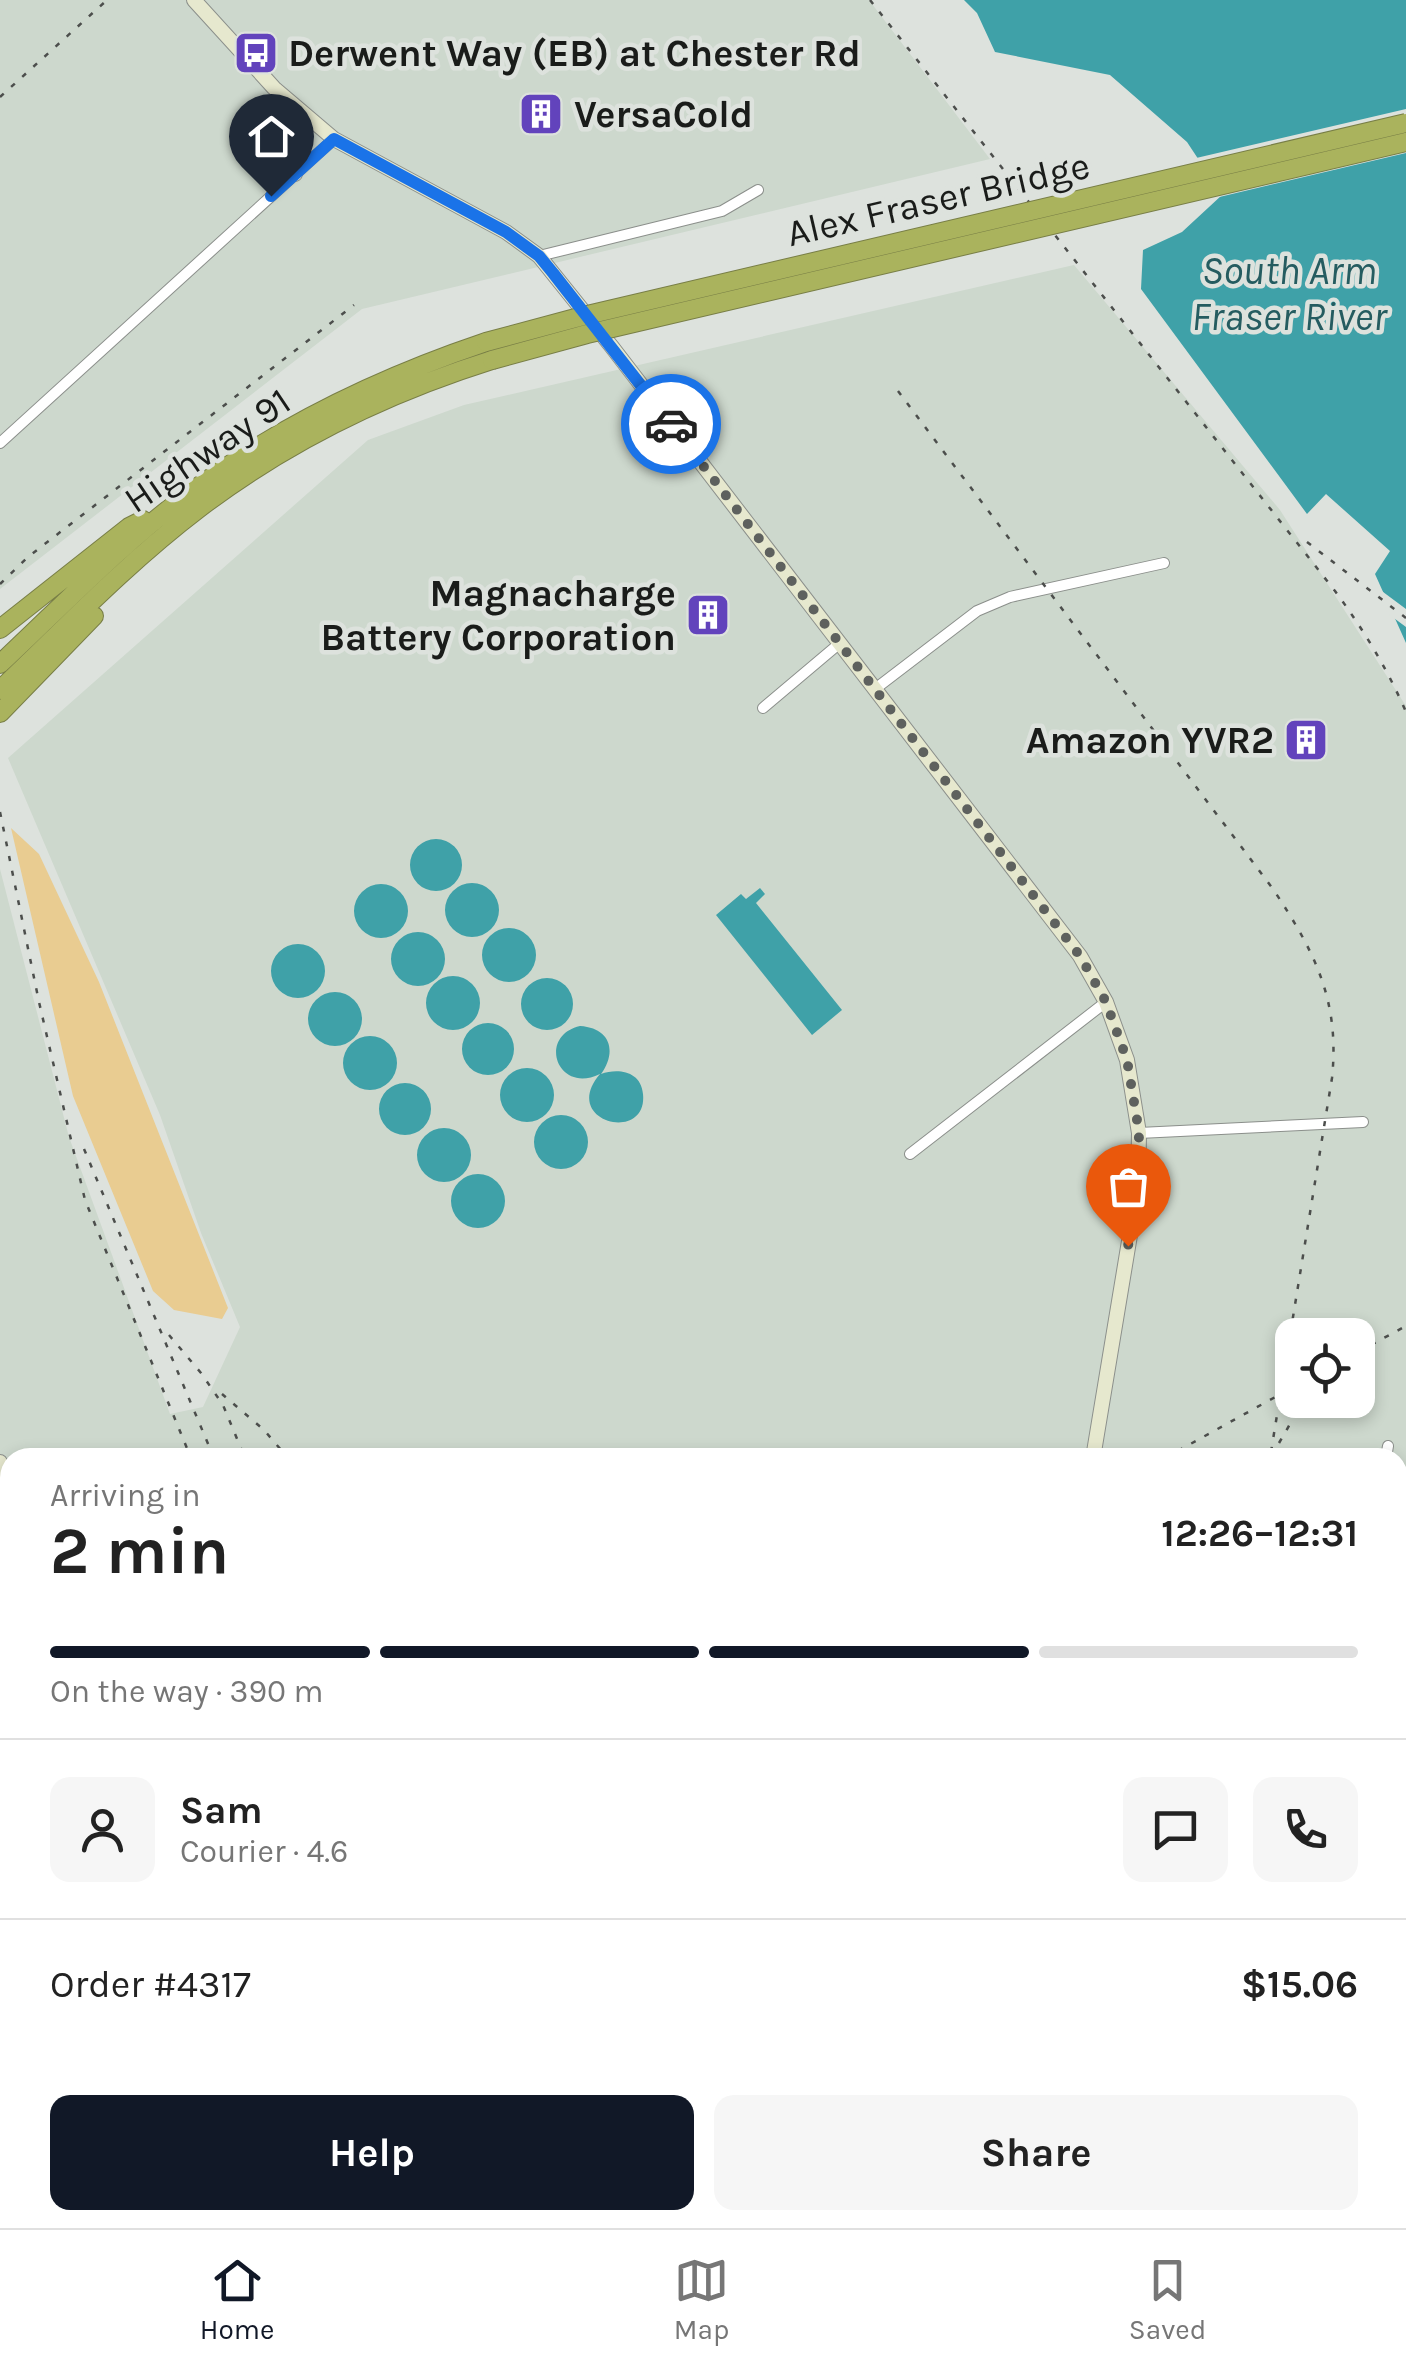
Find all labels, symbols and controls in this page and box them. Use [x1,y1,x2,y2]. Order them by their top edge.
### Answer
bus stop icon: Derwent Way (EB) at Chester Rd [233,30,279,76]
place label: Derwent Way (EB) at Chester Rd [288,31,861,76]
building icon: VersaCold [518,91,564,137]
place label: VersaCold [574,92,753,137]
pin [229,94,314,197]
icon: home [244,109,299,164]
street label: Alex Fraser Bridge [782,143,1094,256]
water label: South Arm Fraser River [1191,247,1388,340]
courier [621,374,721,474]
street label: Highway 91 [116,378,299,522]
icon: car [644,397,699,452]
place label: Magnacharge Battery Corporation [320,571,676,660]
building icon: Magnacharge Battery Corporation [685,592,731,638]
building icon: Amazon YVR2 [1283,717,1329,763]
place label: Amazon YVR2 [1026,718,1274,763]
pin [1086,1144,1171,1247]
icon: bag [1101,1159,1156,1214]
map controls [1275,1318,1375,1418]
button: locate [1275,1318,1375,1418]
text: Arriving in [50,1477,201,1514]
text: 12:26–12:31 [1161,1511,1358,1556]
text: 2 min [50,1513,229,1589]
text: On the way · 390 m [50,1673,324,1710]
button: person [50,1777,155,1882]
button: chat [1123,1777,1228,1882]
button: phone [1253,1777,1358,1882]
text: Sam [180,1788,263,1833]
text: Courier · 4.6 [180,1833,348,1870]
text: Order #4317 [50,1962,251,2007]
text: $15.06 [1241,1962,1358,2007]
button: Help [50,2095,694,2210]
button: Share [714,2095,1358,2210]
tab: Home [200,2253,274,2346]
tab: Map [674,2253,729,2346]
tab: Saved [1129,2253,1206,2346]

